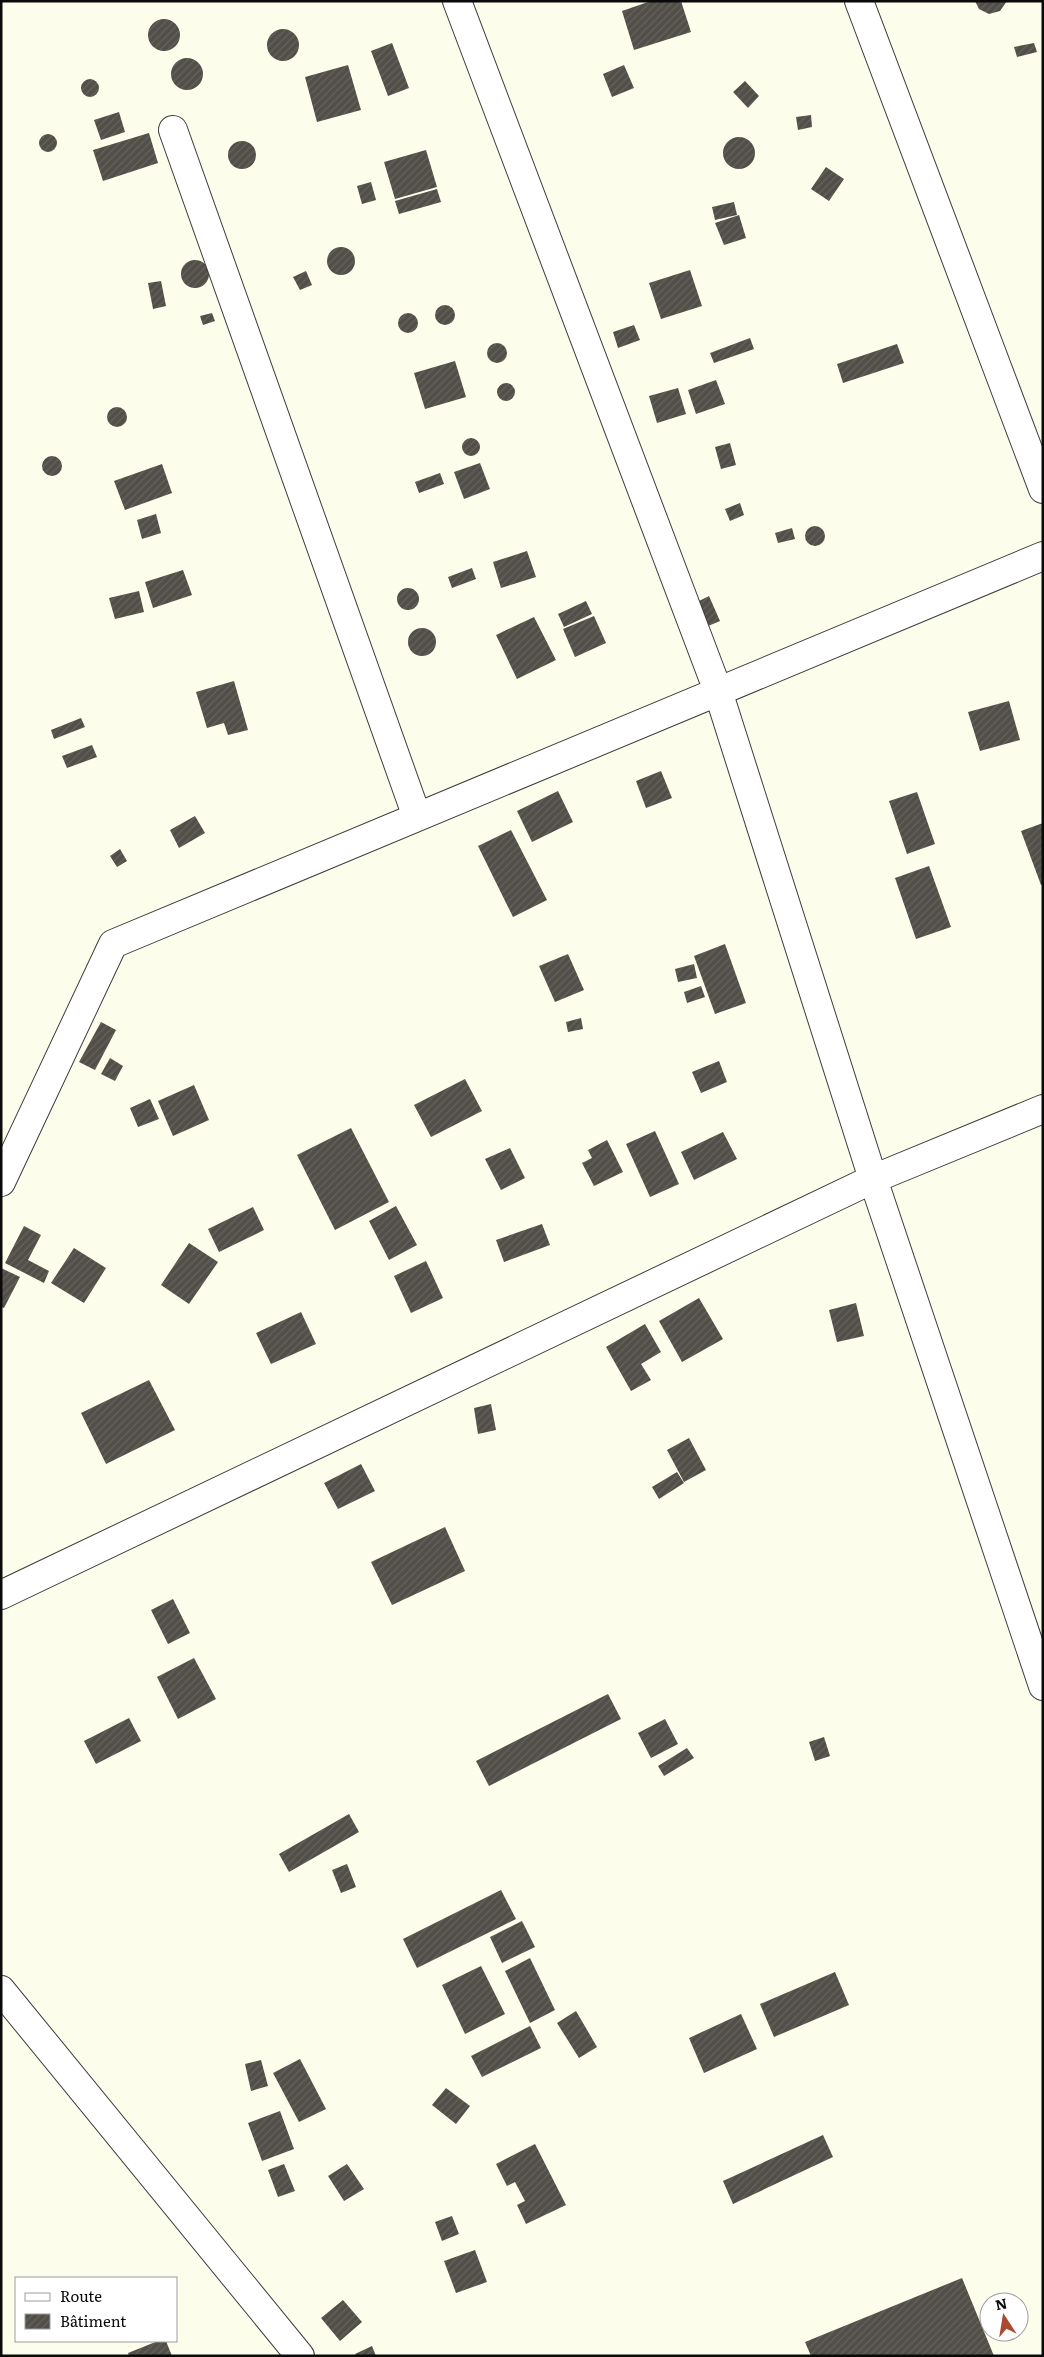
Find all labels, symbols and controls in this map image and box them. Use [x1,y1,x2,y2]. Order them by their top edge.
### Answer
legend [15,2277,178,2342]
text: Route [60,2284,102,2307]
north arrow [979,2292,1029,2342]
text: N [993,2292,1009,2314]
text: Bâtiment [60,2309,126,2332]

